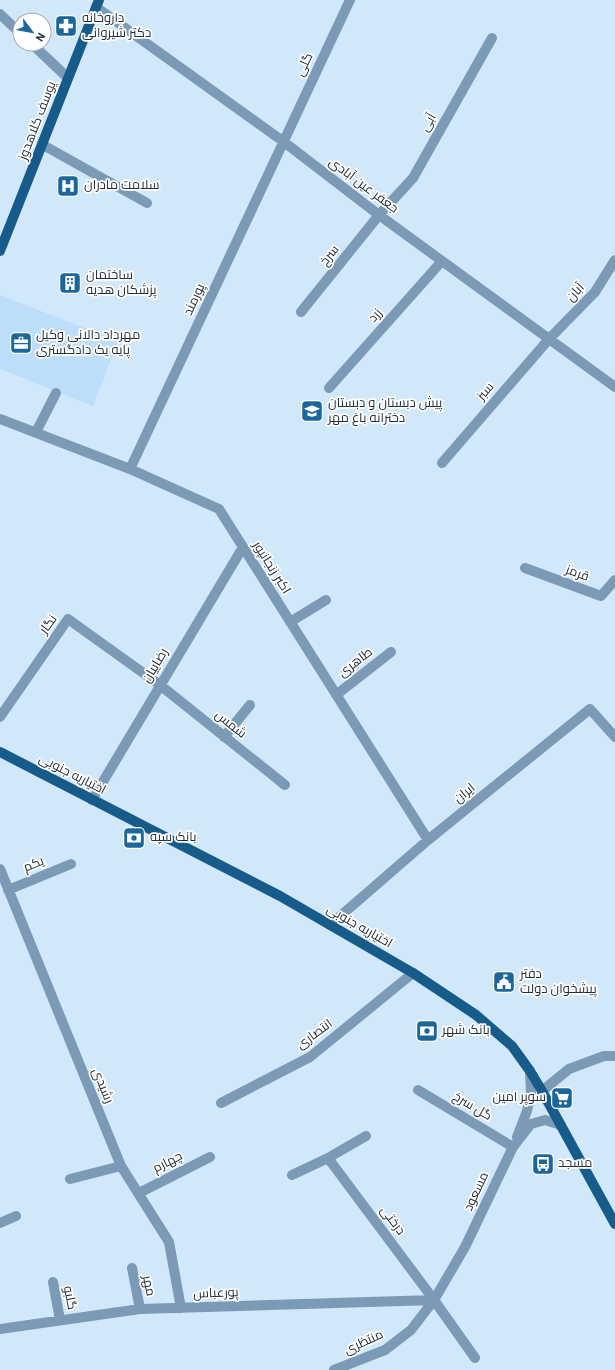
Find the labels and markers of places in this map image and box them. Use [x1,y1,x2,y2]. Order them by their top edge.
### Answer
place label: داروخانه دکتر شیروانی [82,11,151,42]
pharmacy icon: داروخانه دکتر شیروانی [53,13,79,39]
hospital icon: سلامت مادران [55,173,81,199]
place label: سلامت مادران [84,178,160,194]
place label: ساختمان پزشکان هدیه [86,268,157,299]
building icon: ساختمان پزشکان هدیه [57,270,83,296]
place label: مهرداد دالانی وکیل پایه یک دادگستری [36,328,140,359]
office icon: مهرداد دالانی وکیل پایه یک دادگستری [8,330,34,356]
place label: پیش دبستان و دبستان دخترانه باغ مهر [327,396,443,427]
school or university icon: پیش دبستان و دبستان دخترانه باغ مهر [299,398,325,424]
bank icon: بانک سپه [121,825,147,851]
place label: بانک سپه [150,830,197,846]
place label: دفتر پیشخوان دولت [519,967,597,998]
public building icon: دفتر پیشخوان دولت [491,969,517,995]
bank icon: بانک شهر [414,1018,440,1044]
place label: بانک شهر [441,1023,490,1039]
supermarket icon: سوپر امین [549,1085,575,1111]
place label: سوپر امین [493,1090,546,1106]
bus stop icon: مسجد [530,1151,556,1177]
place label: مسجد [558,1156,592,1172]

